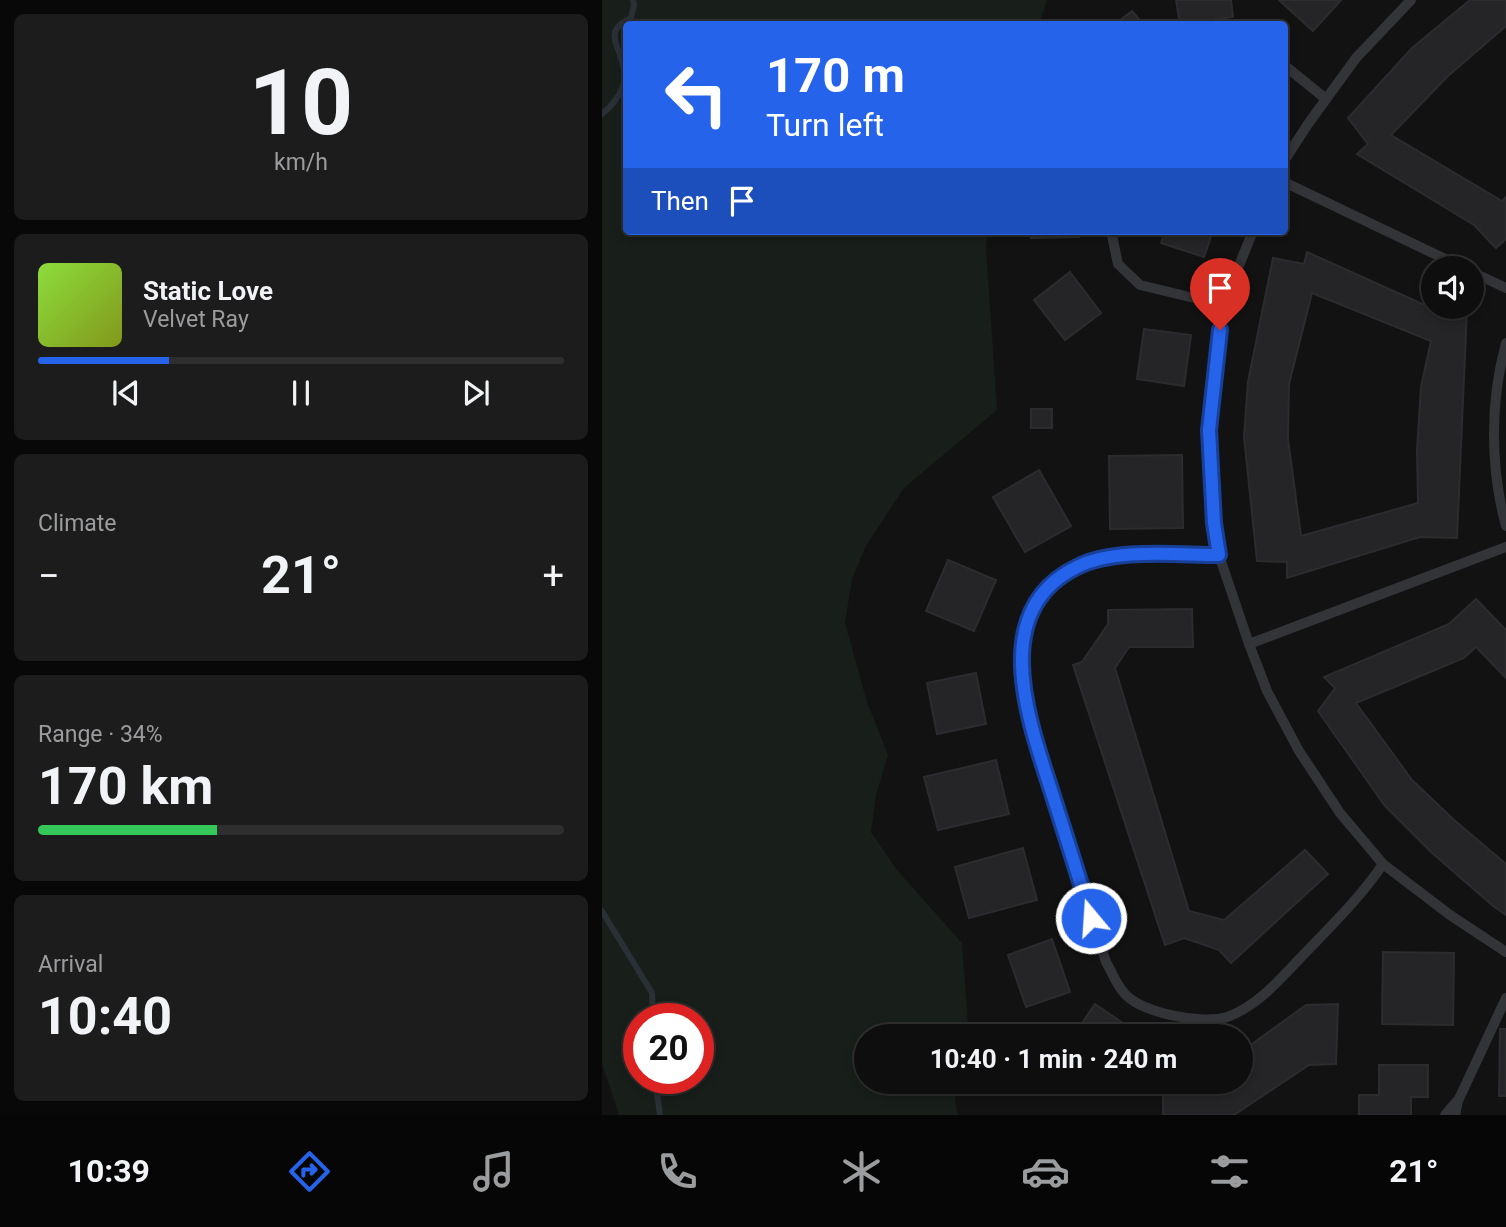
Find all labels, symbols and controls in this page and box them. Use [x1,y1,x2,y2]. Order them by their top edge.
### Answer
text: 170 m [766,47,905,104]
icon: left [651,49,742,140]
text: 10 [249,50,353,156]
text: Turn left [766,106,884,144]
text: km/h [274,149,328,176]
icon: arrive [723,182,761,220]
text: Then [651,186,709,216]
map controls [1421,256,1484,319]
button: sound [1421,256,1484,319]
pin [1190,258,1250,330]
icon: arrive [1201,269,1239,307]
text: Static Love [143,276,273,306]
text: Velvet Ray [143,306,249,333]
icon: previous [107,374,145,412]
icon: pause [282,374,320,412]
icon: next [457,374,495,412]
text: Climate [38,510,117,537]
text: 21° [261,545,341,606]
text: − [38,554,60,598]
text: + [542,554,564,598]
text: Range · 34% [38,721,163,748]
text: 170 km [38,756,213,817]
position arrow [1054,881,1128,955]
text: Arrival [38,951,103,978]
text: 10:40 [38,986,172,1047]
speed limit sign: 20 [623,1003,714,1094]
text: 10:40 · 1 min · 240 m [930,1044,1177,1074]
icon: directions [285,1147,334,1196]
icon: music [469,1147,518,1196]
icon: phone [653,1147,702,1196]
icon: climate [837,1147,886,1196]
icon: car [1021,1147,1070,1196]
icon: filters [1205,1147,1254,1196]
text: 10:39 [68,1152,150,1190]
text: 21° [1389,1152,1438,1190]

